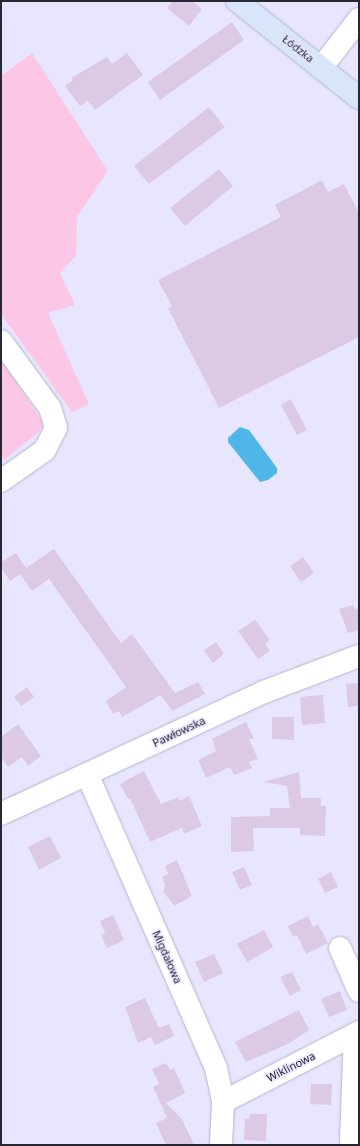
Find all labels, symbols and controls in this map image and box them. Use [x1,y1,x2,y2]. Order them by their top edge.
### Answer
street label: Łódzka [280,33,316,65]
street label: Pawłowska [151,714,207,750]
street label: Migdałowa [149,928,185,986]
street label: Wiklinowa [265,1049,317,1085]

